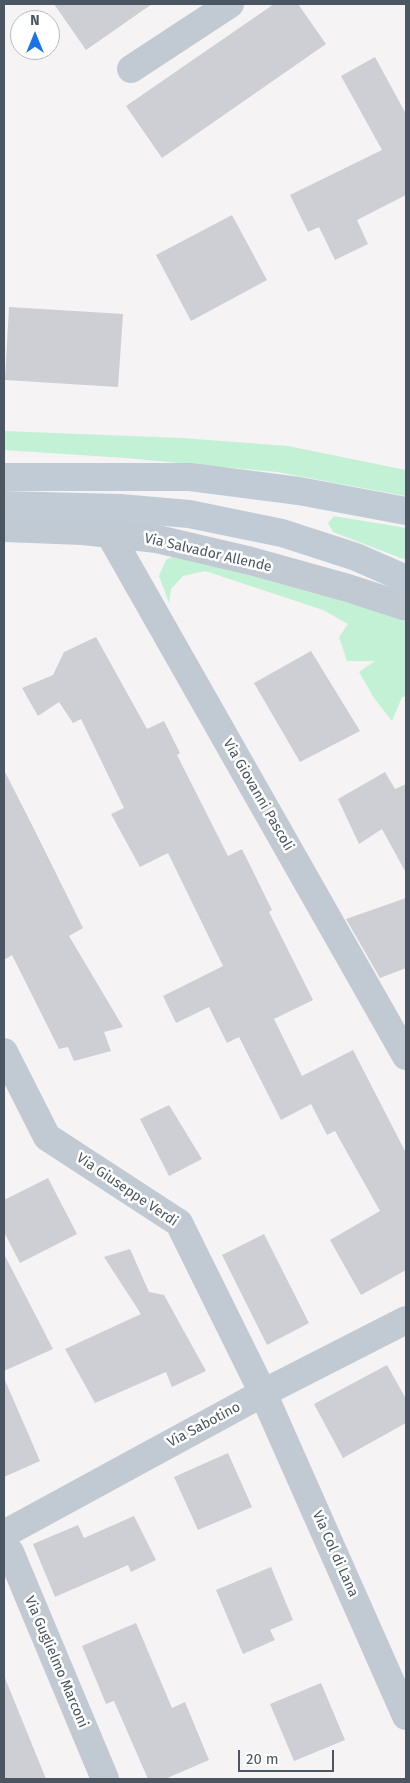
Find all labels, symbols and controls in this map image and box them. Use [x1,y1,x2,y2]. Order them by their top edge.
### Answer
north arrow [10,10,60,60]
text: N [30,12,40,29]
street label: Via Salvador Allende [143,530,273,576]
street label: Via Giovanni Pascoli [219,736,297,854]
street label: Via Giuseppe Verdi [73,1150,181,1230]
street label: Via Sabotino [165,1399,243,1451]
street label: Via Col di Lana [308,1508,362,1600]
street label: Via Guglielmo Marconi [21,1594,91,1730]
scale bar [240,1740,336,1772]
text: 20 m [246,1750,279,1768]

